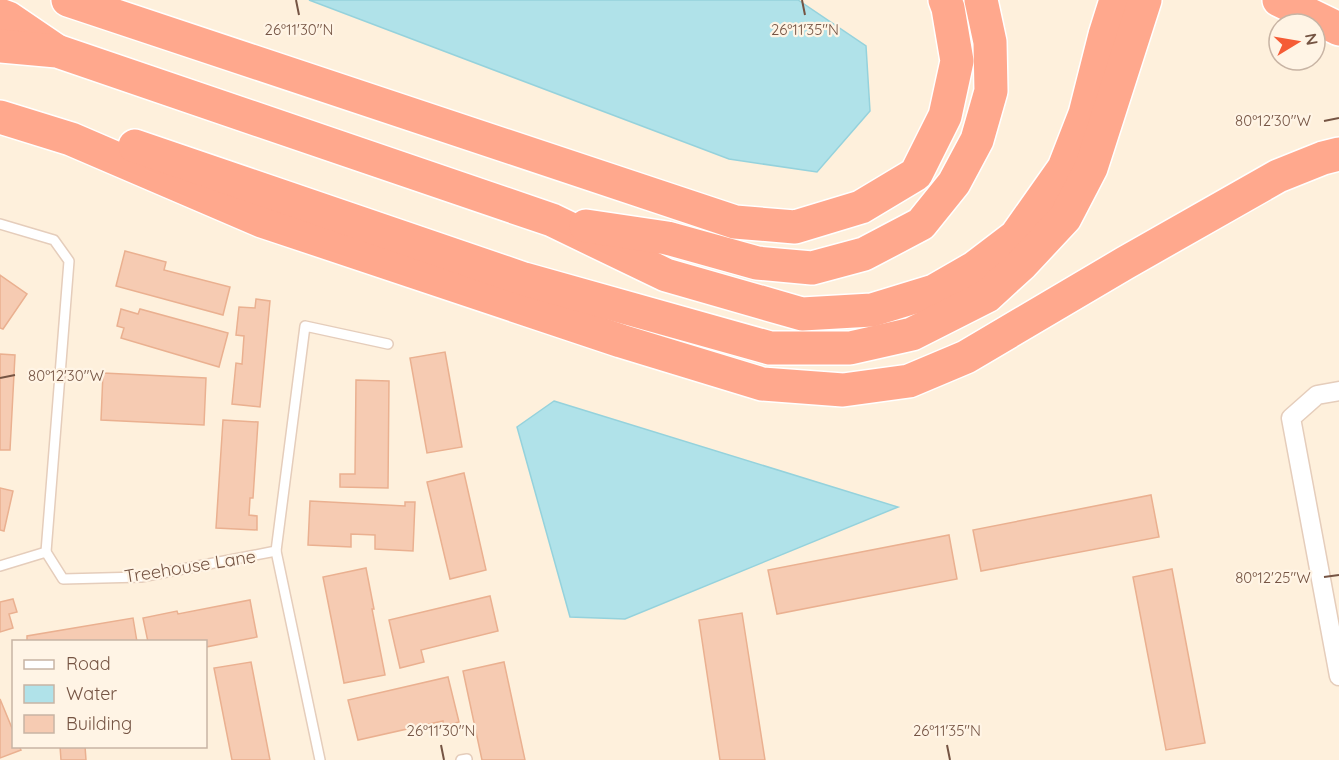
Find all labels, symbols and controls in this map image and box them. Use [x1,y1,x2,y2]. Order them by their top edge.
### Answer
north arrow [1267,12,1327,72]
text: 26°11'30"N [265,20,333,39]
text: 26°11'35"N [771,20,839,39]
text: N [1301,31,1323,47]
text: 80°12'30"W [1235,111,1311,130]
text: 80°12'30"W [28,366,104,385]
street label: Treehouse Lane [123,544,257,588]
text: 80°12'25"W [1235,568,1311,587]
legend [12,640,207,748]
text: Road [66,652,111,675]
text: Water [66,682,117,705]
text: Building [66,712,132,735]
text: 26°11'30"N [407,721,475,740]
text: 26°11'35"N [913,721,981,740]

